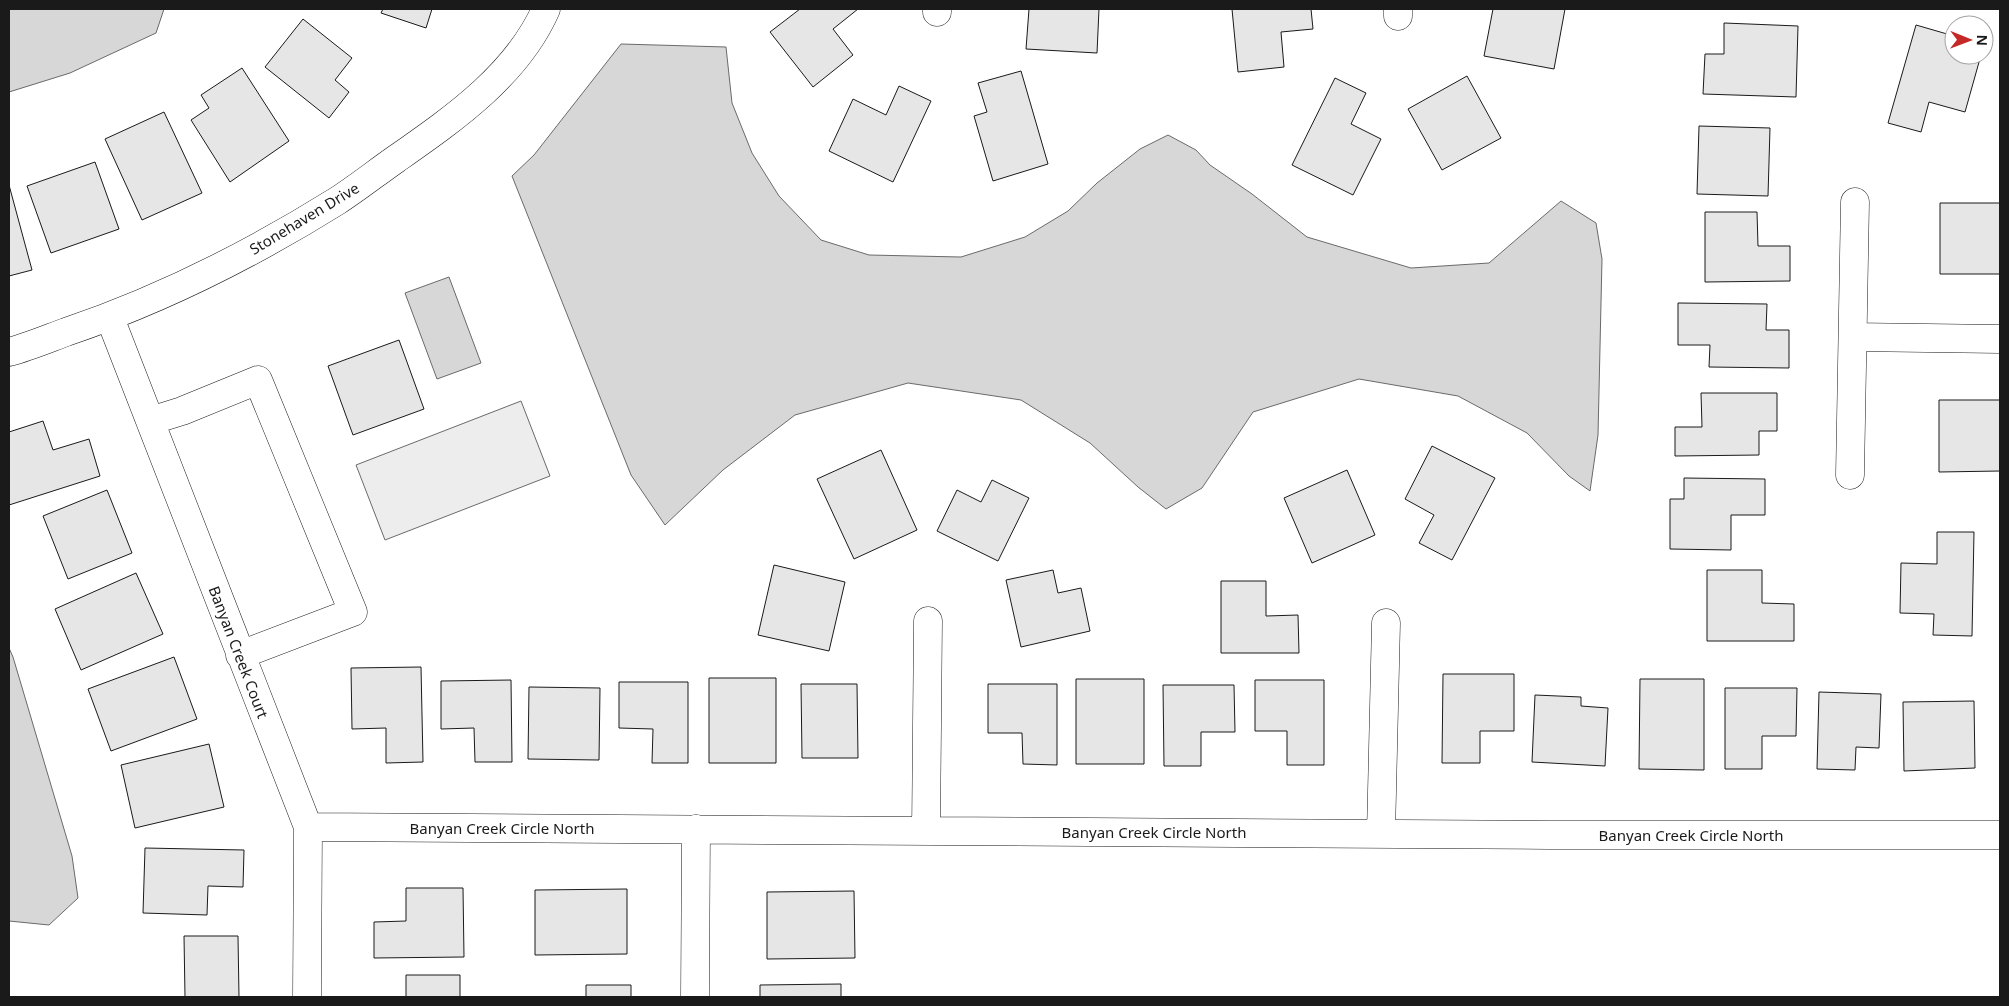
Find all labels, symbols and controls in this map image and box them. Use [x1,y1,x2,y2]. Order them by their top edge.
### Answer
north arrow [1944,15,1994,65]
text: N [1973,34,1992,46]
street label: Stonehaven Drive [245,177,363,259]
street label: Banyan Creek Court [205,583,274,722]
street label: Banyan Creek Circle North [410,818,594,838]
street label: Banyan Creek Circle North [1062,822,1246,842]
street label: Banyan Creek Circle North [1599,825,1783,845]

